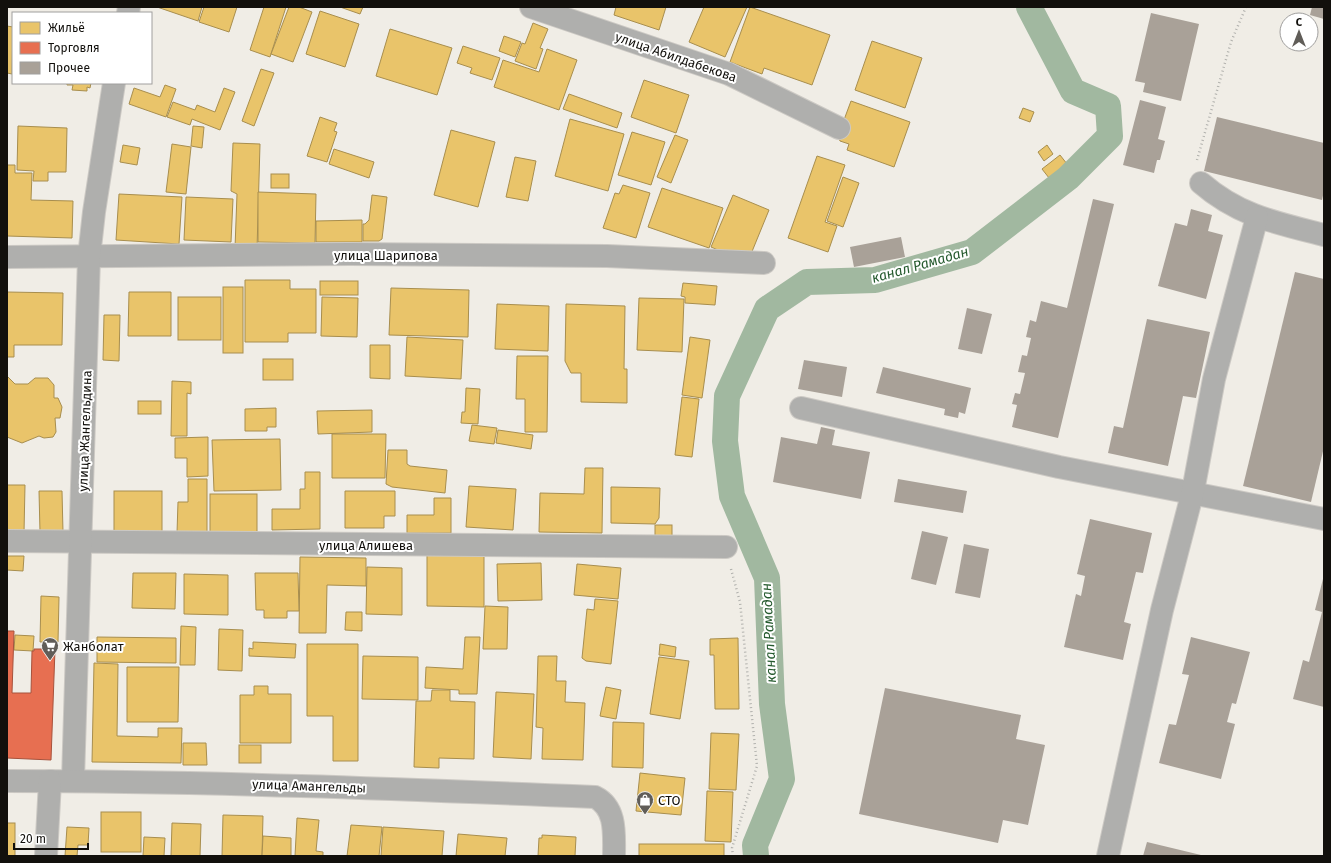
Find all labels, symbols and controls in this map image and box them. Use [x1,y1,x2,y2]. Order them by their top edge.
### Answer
legend [12,12,152,84]
north arrow [1279,12,1319,52]
text: С [1296,16,1303,29]
text: Жильё [48,21,85,35]
street label: улица Абилдабекова [613,29,739,85]
text: Торговля [48,41,100,55]
text: Прочее [48,61,90,75]
water label: канал Рамадан [870,243,970,287]
street label: улица Шарипова [334,248,438,263]
street label: улица Жангельдина [75,370,95,492]
street label: улица Алишева [319,538,413,553]
water label: канал Рамадан [758,583,780,683]
supermarket icon: Жанболат [40,636,60,661]
place label: Жанболат [63,639,124,654]
street label: улица Амангельды [252,777,366,795]
shop icon: СТО [635,790,655,815]
place label: СТО [658,793,680,808]
scale bar [14,825,88,851]
text: 20 m [20,832,46,846]

